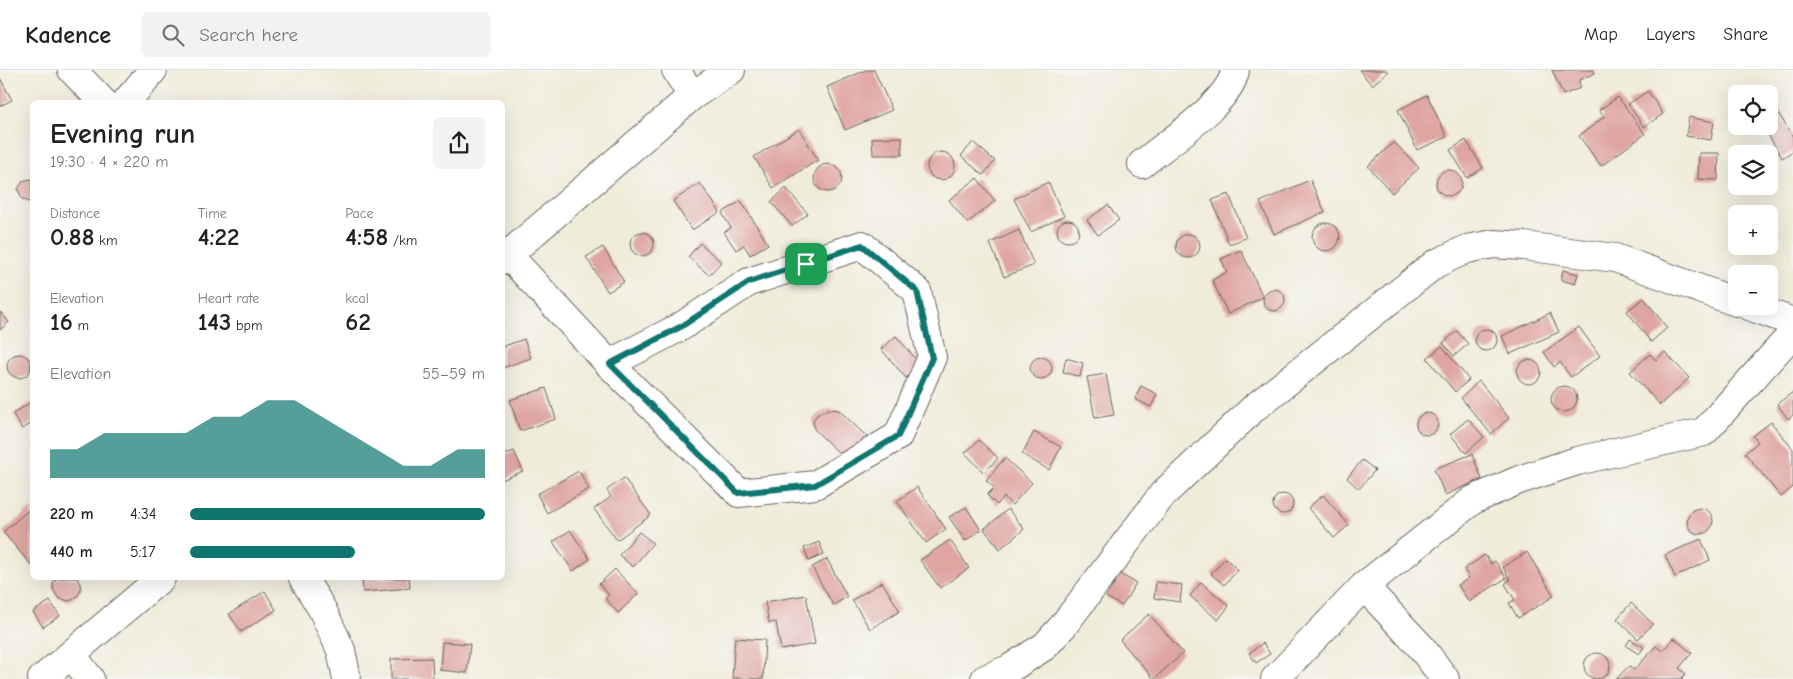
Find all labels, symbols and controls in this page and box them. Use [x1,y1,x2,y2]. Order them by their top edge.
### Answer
search box [141,12,491,57]
text: Kadence [25,21,111,49]
icon: search [159,21,187,49]
text: Search here [199,24,298,46]
text: Map [1584,24,1618,45]
text: Layers [1646,24,1695,45]
text: Share [1723,24,1768,45]
map controls [1728,85,1778,315]
button: locate [1728,85,1778,135]
button: share [433,117,485,169]
text: Evening run [50,118,195,150]
button: layers [1728,145,1778,195]
text: 19:30 · 4 × 220 m [50,153,169,171]
text: Distance [50,205,100,222]
text: Time [198,205,227,222]
text: Pace [345,205,374,222]
button: + [1728,205,1778,255]
text: 0.88 [50,222,94,251]
text: 4:22 [198,222,239,251]
text: 4:58 [345,222,388,251]
text: km [94,232,117,249]
text: /km [388,232,417,249]
pin [785,243,827,285]
icon: arrive [792,250,820,278]
button: − [1728,265,1778,315]
text: Elevation [50,290,104,307]
text: Heart rate [198,290,259,307]
text: kcal [345,290,369,307]
text: 16 [50,307,73,336]
text: 143 [198,307,231,336]
text: 62 [345,307,371,336]
text: m [73,317,89,334]
text: bpm [231,317,262,334]
text: Elevation [50,365,111,383]
text: 55–59 m [422,365,485,383]
text: 220 m [50,505,94,523]
text: 4:34 [130,505,156,523]
text: 440 m [50,543,93,561]
text: 5:17 [130,543,155,561]

